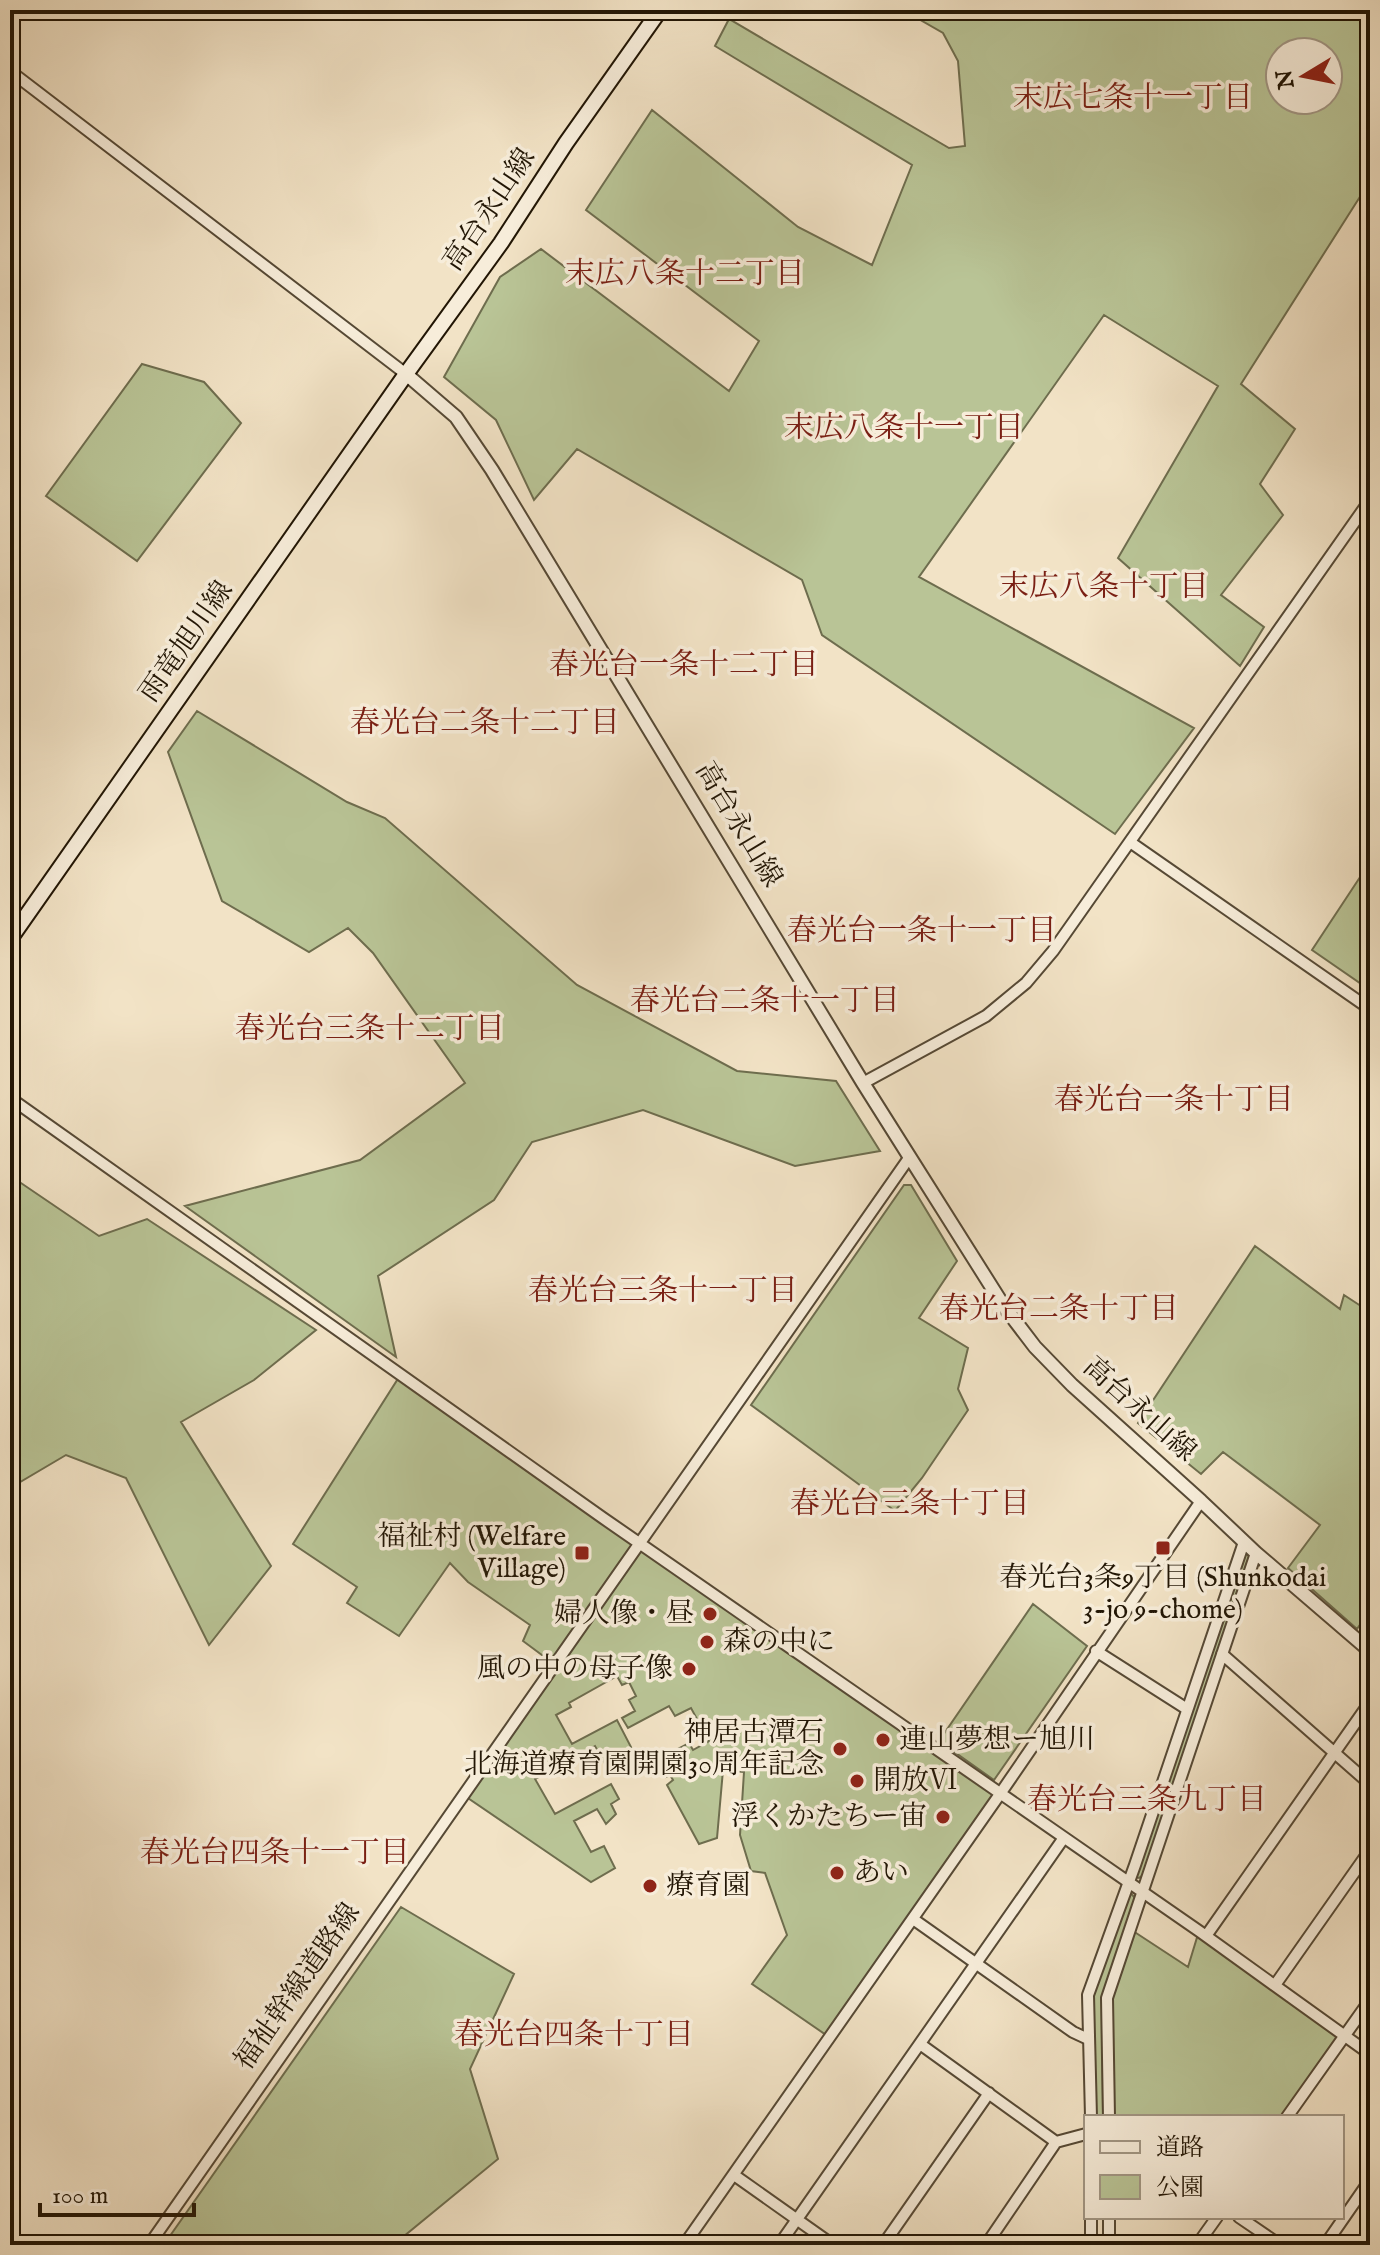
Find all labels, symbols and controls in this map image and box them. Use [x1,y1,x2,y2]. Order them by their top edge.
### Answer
north arrow [1264,36,1344,116]
text: N [1271,67,1302,92]
district label: 末広七条十一丁目 [1013,80,1253,118]
street label: 高台永山線 [436,142,544,278]
district label: 末広八条十二丁目 [565,256,805,294]
district label: 末広八条十一丁目 [784,410,1024,448]
district label: 末広八条十丁目 [999,569,1209,607]
street label: 雨竜旭川線 [133,575,241,709]
district label: 春光台一条十二丁目 [549,647,819,685]
district label: 春光台二条十二丁目 [350,705,620,743]
street label: 高台永山線 [687,756,789,894]
district label: 春光台一条十一丁目 [787,913,1057,951]
district label: 春光台二条十一丁目 [630,983,900,1021]
district label: 春光台三条十二丁目 [235,1011,505,1049]
district label: 春光台一条十丁目 [1054,1082,1294,1120]
district label: 春光台三条十一丁目 [528,1273,798,1311]
district label: 春光台二条十丁目 [939,1291,1179,1329]
street label: 高台永山線 [1075,1350,1203,1470]
district label: 春光台三条十丁目 [790,1486,1030,1524]
place label: 福祉村 (Welfare Village) [377,1520,566,1587]
marker: 春光台3条9丁目 (Shunkodai 3-jo 9-chome) [1154,1539,1172,1557]
marker: 福祉村 (Welfare Village) [573,1544,591,1562]
place label: 春光台3条9丁目 (Shunkodai 3-jo 9-chome) [1000,1561,1326,1628]
place label: 婦人像・昼 [554,1597,694,1632]
marker: 婦人像・昼 [701,1605,719,1623]
place label: 森の中に [723,1625,835,1660]
marker: 森の中に [698,1633,716,1651]
place label: 風の中の母子像 [477,1652,673,1687]
marker: 風の中の母子像 [680,1660,698,1678]
place label: 神居古潭石 北海道療育園開園30周年記念 [464,1716,824,1783]
place label: 連山夢想ー旭川 [899,1723,1095,1758]
marker: 連山夢想ー旭川 [874,1731,892,1749]
marker: 神居古潭石 北海道療育園開園30周年記念 [831,1740,849,1758]
place label: 開放Ⅵ [873,1764,957,1799]
marker: 開放Ⅵ [848,1772,866,1790]
district label: 春光台三条九丁目 [1027,1782,1267,1820]
place label: 浮くかたちー宙 [731,1800,927,1835]
marker: 浮くかたちー宙 [934,1808,952,1826]
district label: 春光台四条十一丁目 [140,1835,410,1873]
place label: あい [853,1856,909,1891]
marker: あい [828,1864,846,1882]
place label: 療育園 [666,1869,750,1904]
marker: 療育園 [641,1877,659,1895]
street label: 福祉幹線道路線 [227,1897,369,2077]
district label: 春光台四条十丁目 [454,2017,694,2055]
legend [1084,2115,1344,2219]
text: 道路 [1156,2133,1204,2164]
scale bar [40,2167,194,2217]
text: 公園 [1156,2173,1204,2204]
text: 100 m [52,2181,108,2212]

